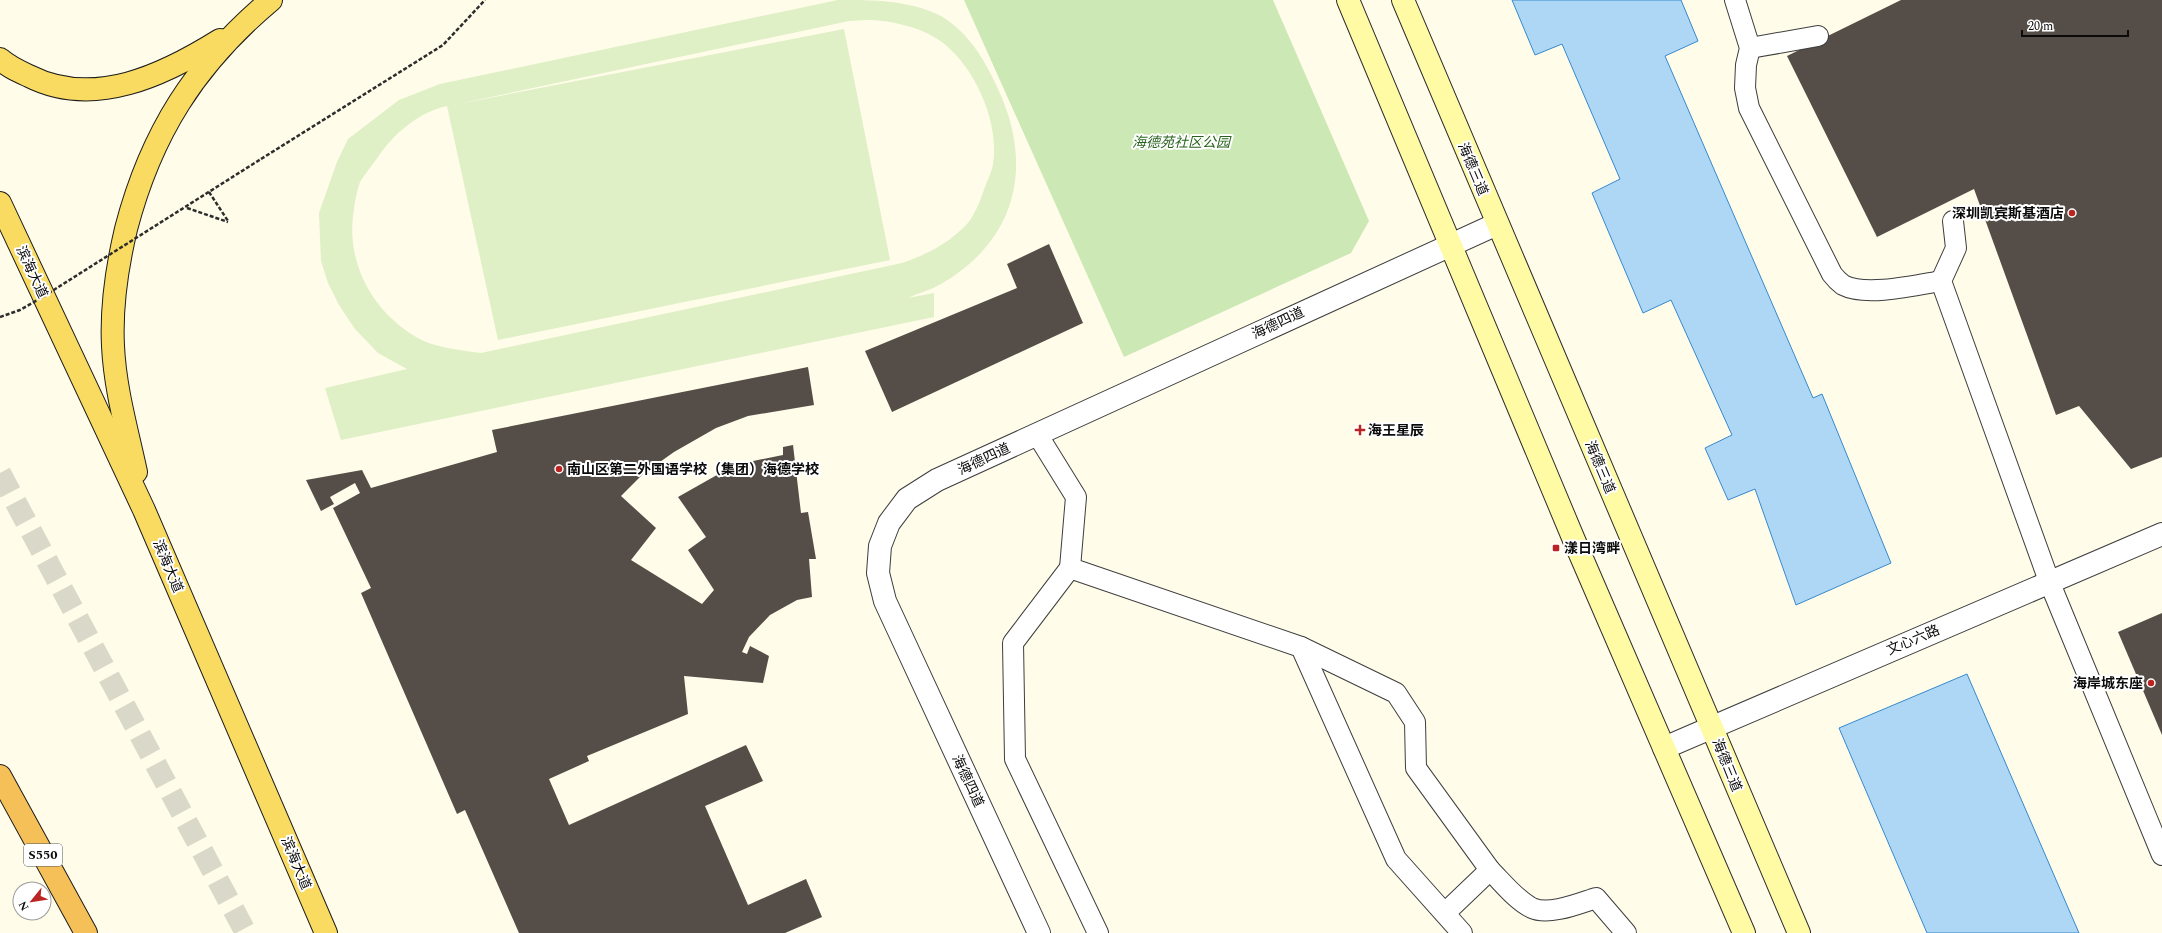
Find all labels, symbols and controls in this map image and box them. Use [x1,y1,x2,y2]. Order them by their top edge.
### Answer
scale bar [2022,12,2128,38]
text: 20 m [2028,17,2053,36]
park label: 海德苑社区公园 [1132,132,1232,153]
street label: 海德三道 [1452,139,1494,199]
place label: 深圳凯宾斯基酒店 [1952,203,2064,224]
marker: 深圳凯宾斯基酒店 [2067,208,2077,218]
street label: 滨海大道 [11,242,53,302]
street label: 海德四道 [1248,302,1308,344]
place label: 海王星辰 [1368,420,1424,441]
marker: 海王星辰 [1355,425,1365,435]
street label: 海德三道 [1579,437,1621,497]
street label: 海德四道 [954,438,1014,480]
place label: 南山区第二外国语学校（集团）海德学校 [567,459,819,480]
marker: 南山区第二外国语学校（集团）海德学校 [554,464,564,474]
street label: 滨海大道 [147,536,189,596]
place label: 漾日湾畔 [1564,538,1620,559]
marker: 漾日湾畔 [1551,543,1561,553]
street label: 文心六路 [1883,619,1943,661]
place label: 海岸城东座 [2073,673,2143,694]
marker: 海岸城东座 [2146,678,2156,688]
street label: 海德三道 [1707,735,1747,795]
street label: 海德四道 [947,751,989,811]
street label: 滨海大道 [275,833,317,893]
road number: S550 [24,844,62,866]
north arrow [12,881,52,921]
text: N [14,898,33,914]

